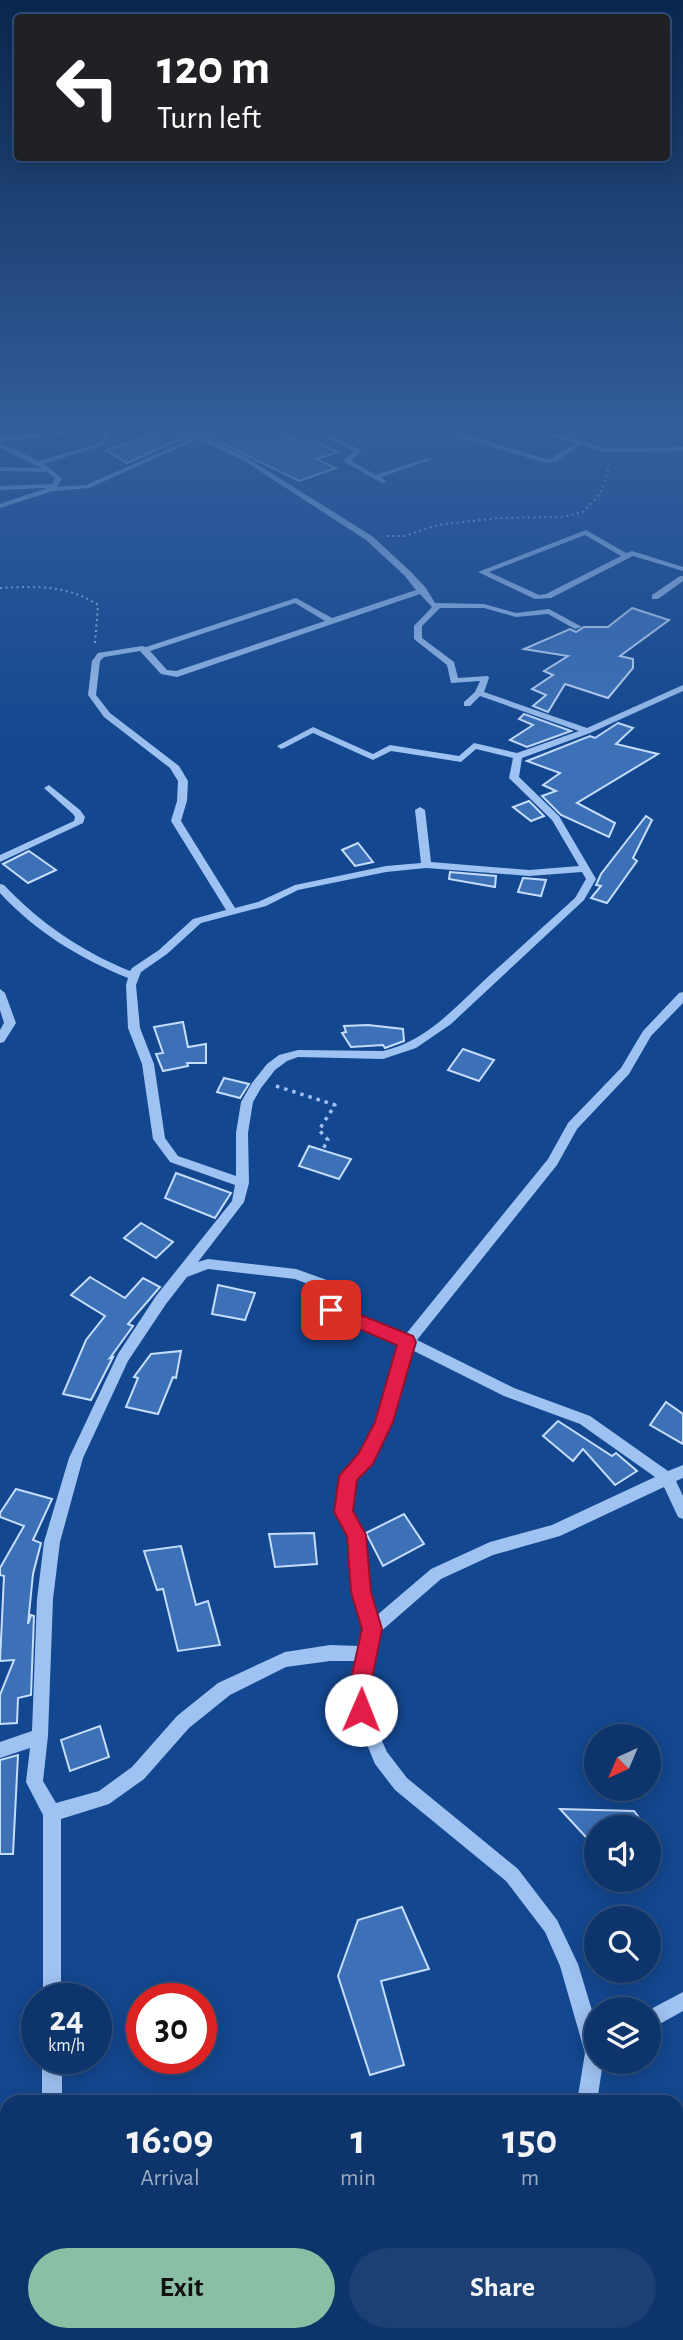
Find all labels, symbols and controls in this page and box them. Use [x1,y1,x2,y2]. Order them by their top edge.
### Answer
icon: left [42,42,133,133]
text: 120 m [157,44,270,93]
text: Turn left [157,102,261,134]
pin [301,1280,361,1340]
icon: arrive [312,1291,350,1329]
position arrow [324,1673,398,1747]
north arrow [584,1724,662,1801]
map controls [584,1724,661,2074]
button: sound [584,1815,661,1892]
button: search [584,1906,661,1983]
speed limit sign: 30 [126,1983,217,2074]
button: layers [584,1997,661,2074]
text: 24 [49,2002,84,2037]
text: km/h [48,2037,85,2055]
text: 16:09 [126,2119,214,2161]
text: 1 [350,2119,366,2161]
text: 150 [502,2119,558,2161]
text: Arrival [140,2167,200,2190]
text: min [340,2167,376,2190]
text: m [521,2167,539,2190]
button: Exit [28,2248,335,2328]
button: Share [349,2248,656,2328]

